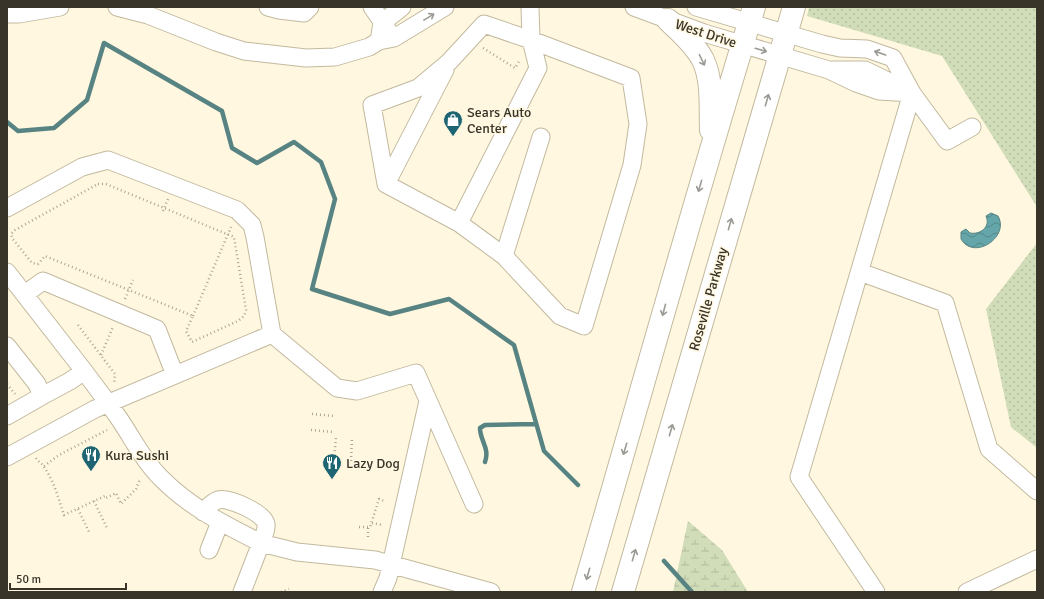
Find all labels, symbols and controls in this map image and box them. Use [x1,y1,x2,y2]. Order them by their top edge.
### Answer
one-way arrow [423,13,435,21]
street label: West Drive [673,16,739,51]
one-way arrow [754,47,767,54]
one-way arrow [875,49,887,57]
one-way arrow [699,54,706,66]
one-way arrow [764,93,771,106]
place label: Sears Auto Center [467,104,531,137]
shop icon: Sears Auto Center [442,109,464,137]
one-way arrow [696,179,703,192]
one-way arrow [727,218,734,231]
street label: Roseville Parkway [686,245,731,353]
one-way arrow [660,304,667,317]
one-way arrow [668,424,675,437]
one-way arrow [621,442,628,455]
restaurant icon: Kura Sushi [80,444,102,472]
place label: Kura Sushi [105,447,169,464]
restaurant icon: Lazy Dog [321,452,343,480]
place label: Lazy Dog [346,455,400,472]
one-way arrow [631,548,638,561]
scale bar [10,565,126,591]
one-way arrow [584,567,592,580]
text: 50 m [16,572,41,587]

